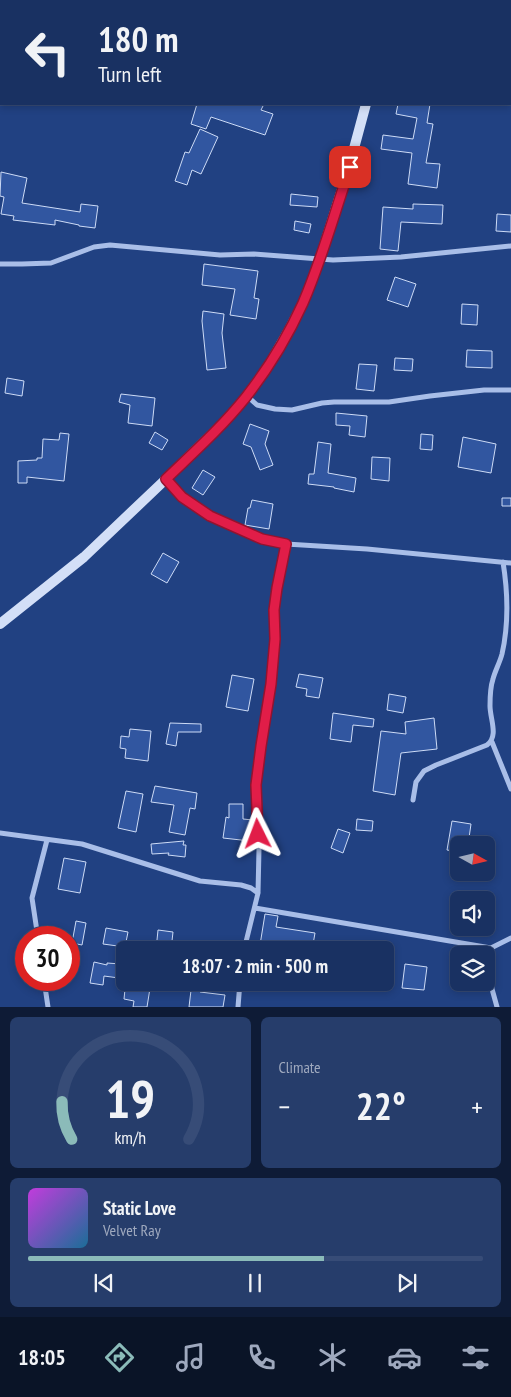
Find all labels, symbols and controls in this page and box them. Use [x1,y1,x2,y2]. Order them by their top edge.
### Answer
text: 180 m [98,16,179,62]
icon: left [15,20,80,85]
text: Turn left [98,60,162,88]
pin [329,146,371,188]
icon: arrive [336,153,364,181]
position arrow [231,807,283,859]
north arrow [450,836,495,881]
map controls [450,836,495,991]
button: sound [450,891,495,936]
speed limit sign: 30 [15,926,80,991]
button: layers [450,946,495,991]
text: 18:07 · 2 min · 500 m [182,954,328,978]
text: Climate [279,1057,321,1077]
text: 19 [105,1065,155,1132]
text: 22° [356,1081,406,1130]
text: − [279,1088,290,1125]
text: + [471,1088,483,1125]
text: km/h [114,1126,146,1149]
text: Static Love [103,1196,176,1220]
text: Velvet Ray [103,1220,161,1240]
icon: previous [90,1269,118,1297]
icon: pause [241,1269,269,1297]
icon: next [393,1269,421,1297]
icon: directions [102,1340,137,1375]
icon: music [173,1340,208,1375]
icon: phone [244,1340,279,1375]
icon: climate [315,1340,350,1375]
icon: car [387,1340,422,1375]
icon: filters [458,1340,493,1375]
text: 18:05 [18,1343,66,1371]

